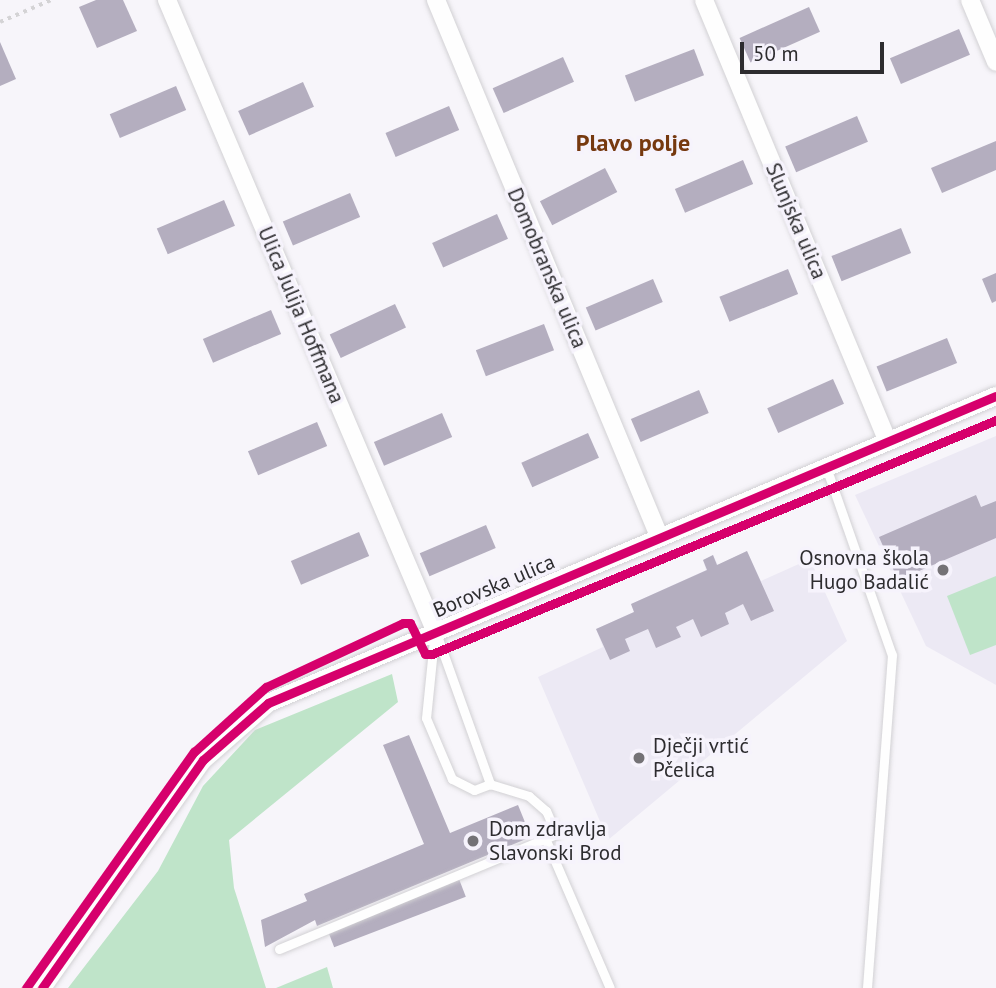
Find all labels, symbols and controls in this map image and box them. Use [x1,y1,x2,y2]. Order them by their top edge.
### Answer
scale bar [744,28,888,72]
text: 50 m [753,40,799,67]
district label: Plavo polje [576,129,690,157]
street label: Slunjska ulica [760,159,832,283]
street label: Domobranska ulica [502,184,592,352]
street label: Ulica Julija Hoffmana [252,223,350,407]
place label: Osnovna škola Hugo Badalić [799,545,929,595]
street label: Borovska ulica [429,549,559,623]
marker: Osnovna škola Hugo Badalić [935,562,951,578]
place label: Dječji vrtić Pčelica [653,733,749,783]
marker: Dječji vrtić Pčelica [631,750,647,766]
place label: Dom zdravlja Slavonski Brod [489,816,621,866]
marker: Dom zdravlja Slavonski Brod [463,831,483,851]

